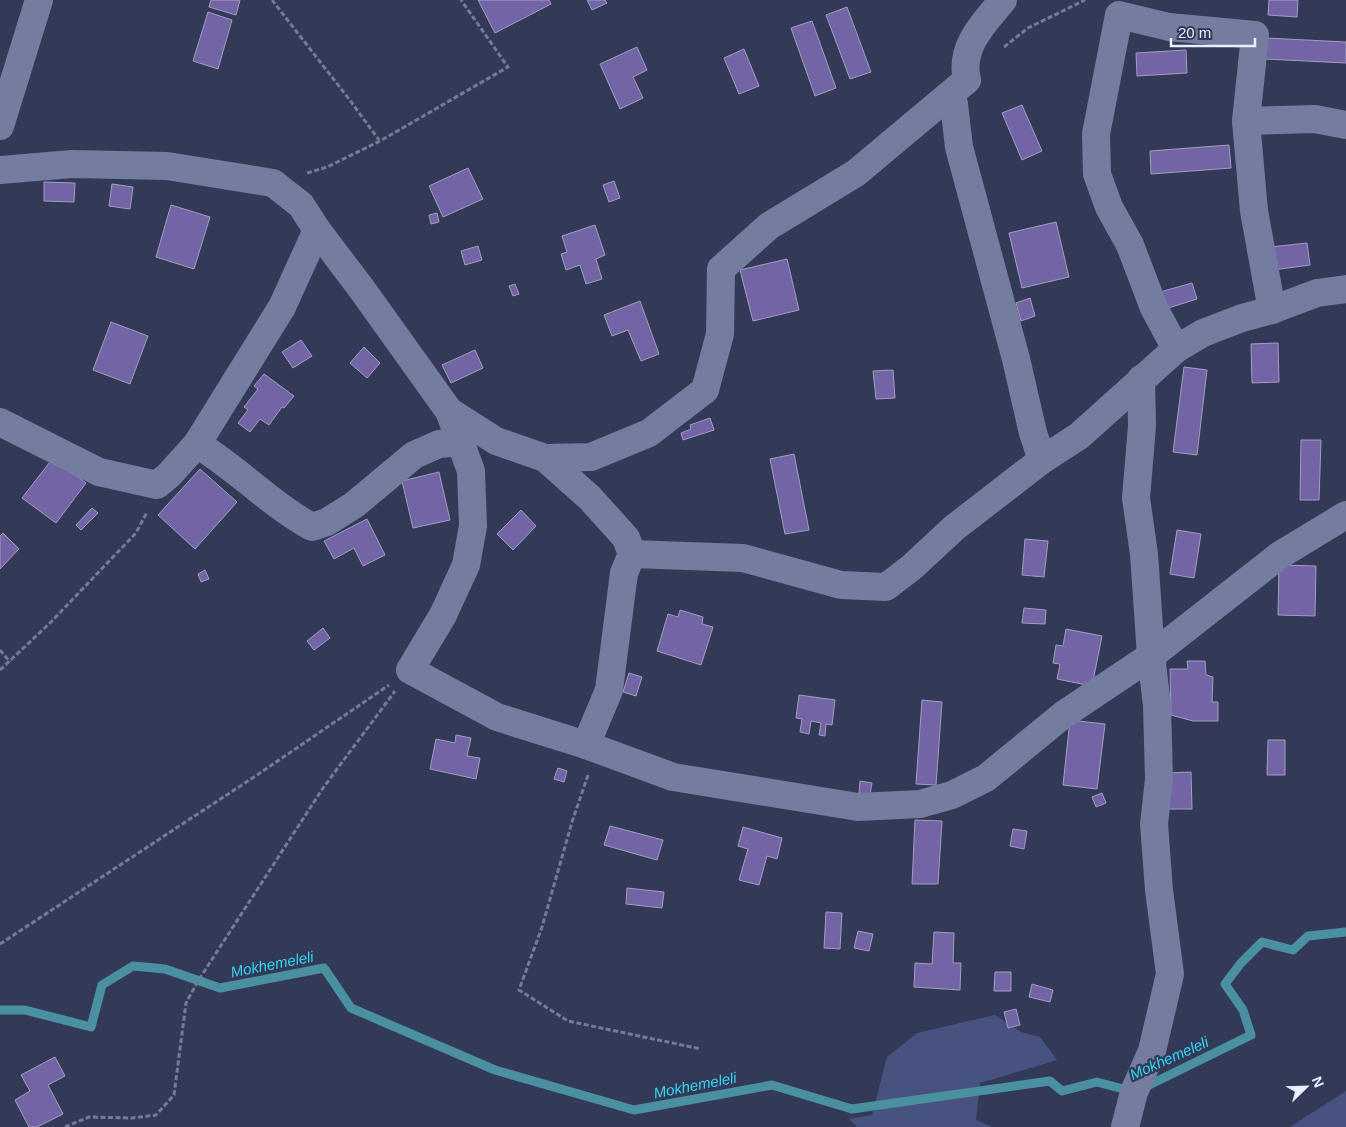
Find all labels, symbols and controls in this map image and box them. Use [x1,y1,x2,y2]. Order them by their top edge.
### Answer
scale bar [1171,15,1255,47]
text: 20 m [1178,24,1211,41]
water label: Mokhemeleli [229,947,316,980]
water label: Mokhemeleli [1127,1033,1212,1083]
north arrow [1281,1062,1331,1112]
water label: Mokhemeleli [652,1068,739,1101]
text: N [1309,1074,1327,1090]

